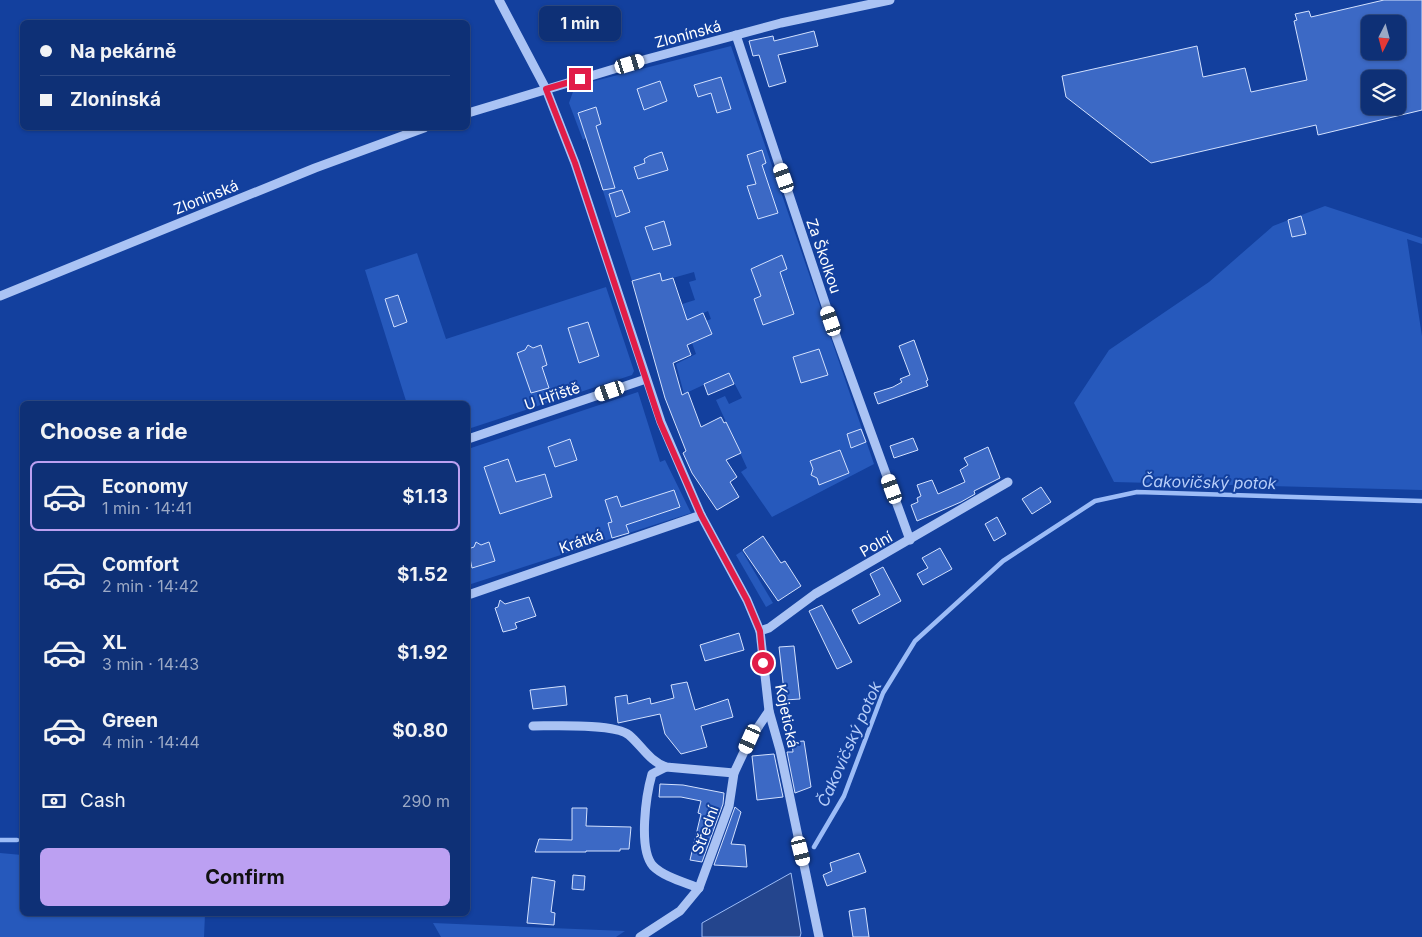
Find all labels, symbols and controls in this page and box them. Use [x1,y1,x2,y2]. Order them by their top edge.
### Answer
callout: 1 min [539,7,621,42]
text: 1 min [560,13,600,33]
north arrow [1361,15,1406,60]
map controls [1361,15,1406,115]
street label: Zlonínská [653,16,723,52]
text: Na pekárně [70,40,176,63]
car [613,52,646,76]
route end [569,68,591,90]
button: layers [1361,70,1406,115]
text: Zlonínská [70,88,161,111]
car [772,161,795,195]
street label: Zlonínská [171,175,241,219]
street label: Za Školkou [802,216,846,296]
car [819,304,842,338]
street label: U Hřiště [522,378,582,414]
car [593,379,626,403]
text: Choose a ride [40,418,188,444]
water label: Čakovičský potok [1141,471,1277,493]
car [879,472,904,506]
icon: car [42,474,87,519]
text: Economy [102,475,188,498]
text: $1.13 [402,485,448,508]
text: 1 min · 14:41 [102,498,192,518]
street label: Krátká [556,525,606,557]
street label: Polní [856,527,896,561]
icon: car [42,552,87,597]
text: Comfort [102,553,179,576]
text: $1.52 [397,563,448,586]
text: 2 min · 14:42 [102,576,199,596]
icon: car [42,630,87,675]
text: XL [102,631,127,654]
text: $1.92 [397,641,448,664]
route start [752,652,774,674]
text: 3 min · 14:43 [102,654,199,674]
water label: Čakovičský potok [812,678,886,810]
street label: Kojetická [771,682,803,750]
icon: car [42,708,87,753]
text: Green [102,709,158,732]
text: $0.80 [392,719,448,742]
car [737,722,762,756]
text: 4 min · 14:44 [102,732,200,752]
icon: cash [40,787,68,815]
text: Cash [80,789,126,812]
text: 290 m [402,791,450,811]
street label: Střední [687,803,723,857]
car [790,835,811,867]
button: Confirm [40,848,450,906]

